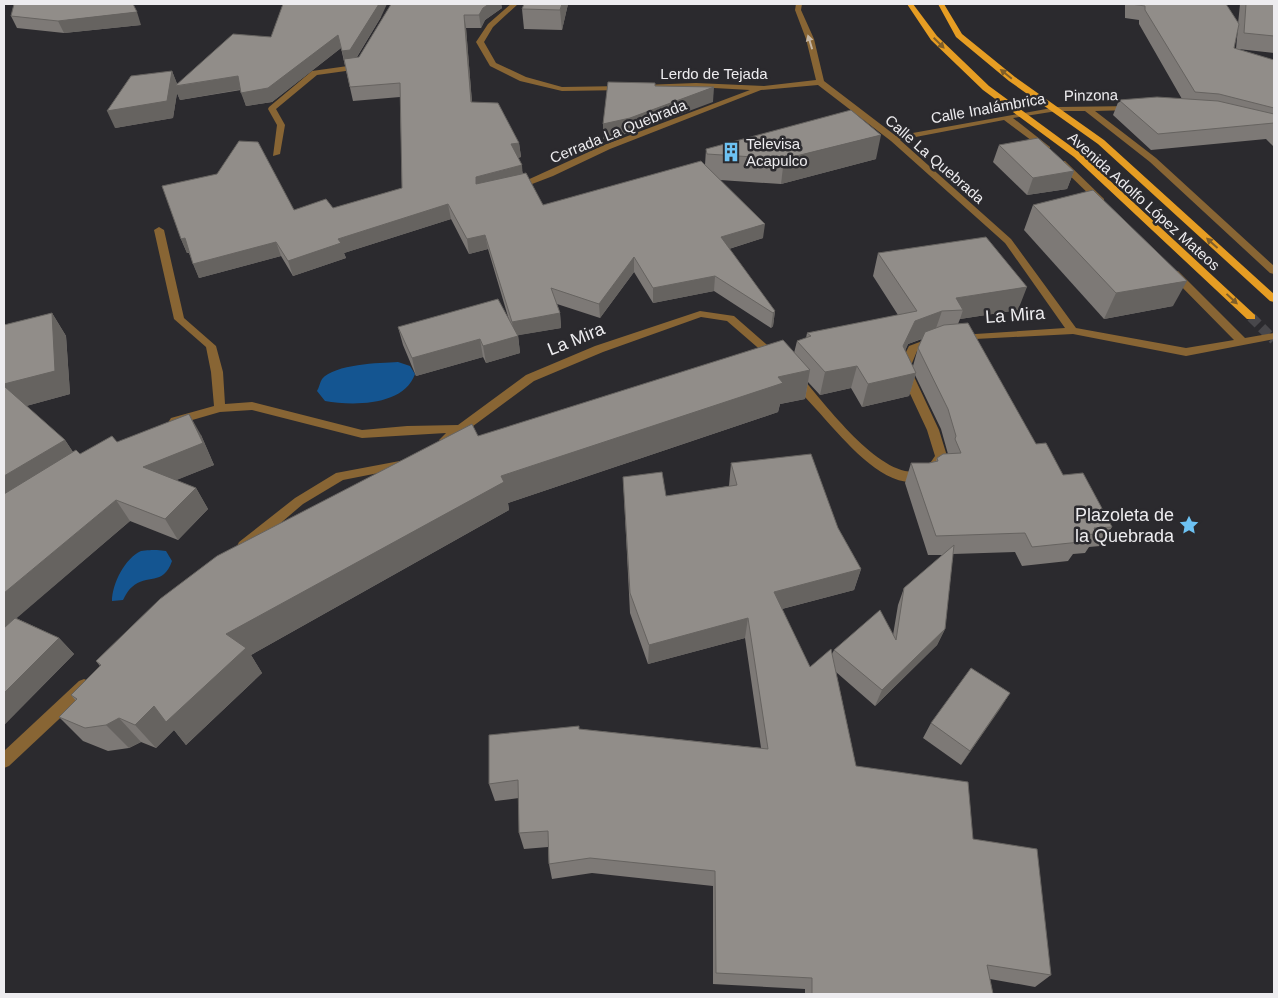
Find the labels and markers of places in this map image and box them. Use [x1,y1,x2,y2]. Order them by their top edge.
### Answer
place label: Televisa Acapulco [746,135,808,169]
building icon: Televisa Acapulco [720,141,742,163]
place label: Plazoleta de la Quebrada [1075,505,1175,546]
place icon: Plazoleta de la Quebrada [1178,514,1200,536]

